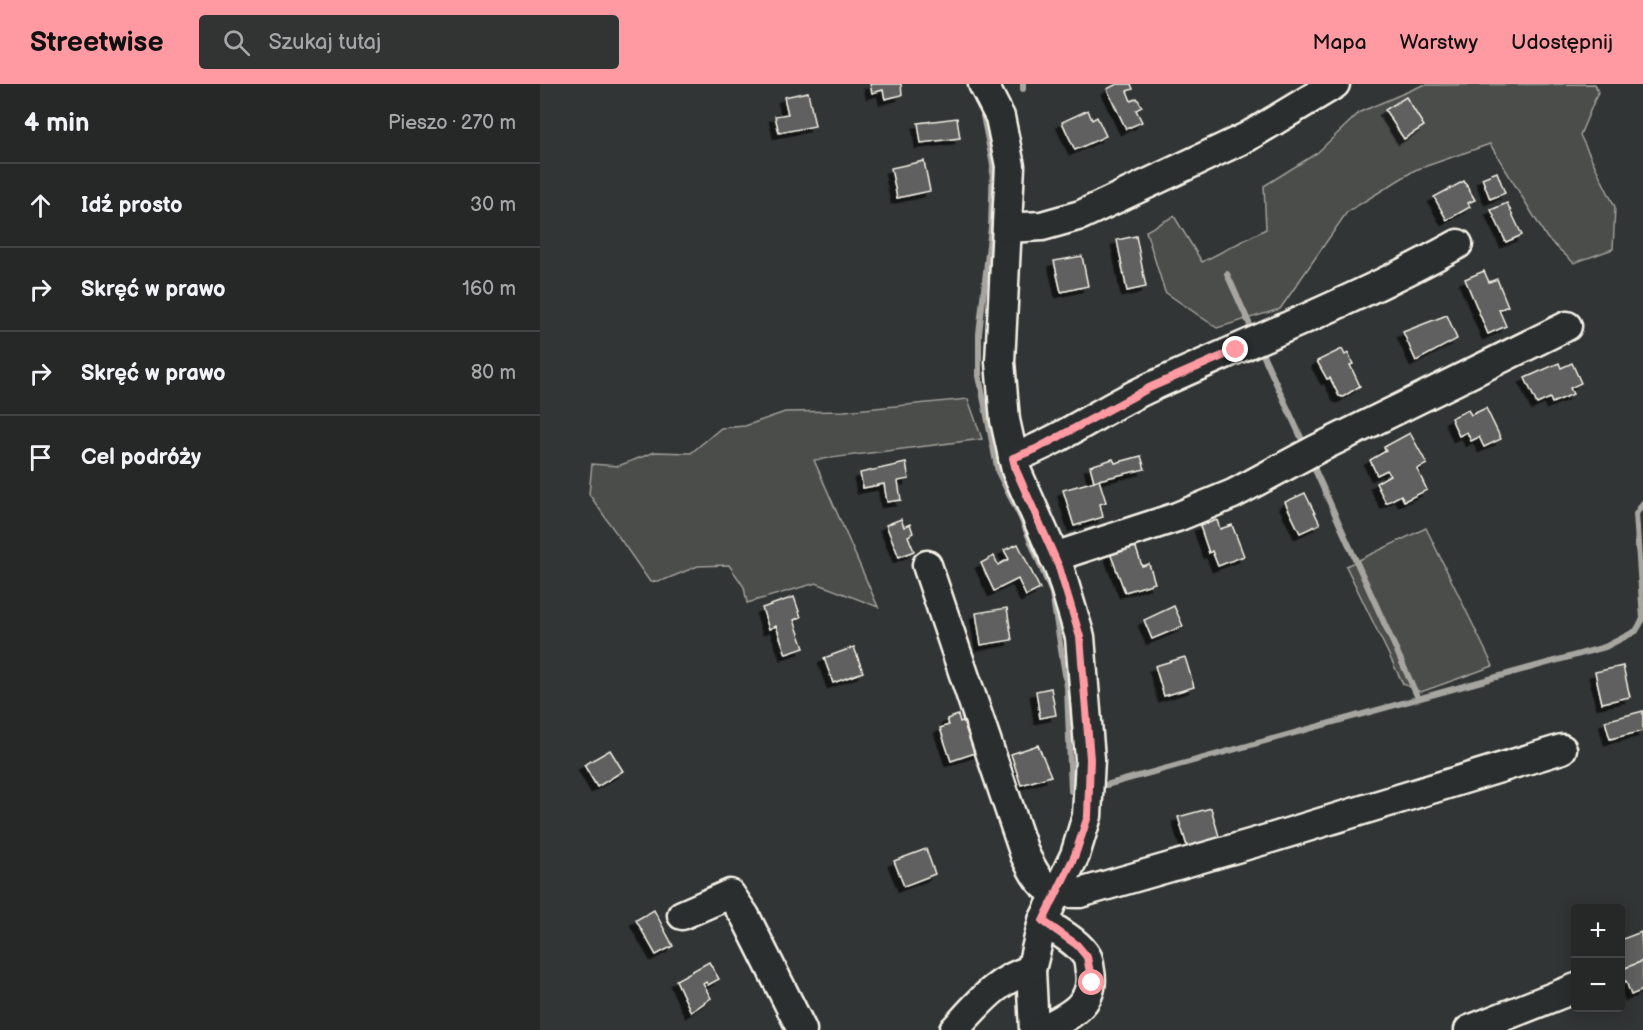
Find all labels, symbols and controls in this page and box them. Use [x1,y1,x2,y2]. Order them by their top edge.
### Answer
search box [199,15,619,69]
text: Streetwise [30,26,163,59]
icon: search [220,26,253,59]
text: Szukaj tutaj [268,29,381,56]
text: Mapa [1313,30,1367,55]
text: Warstwy [1400,30,1478,55]
text: Udostępnij [1511,30,1613,55]
text: 4 min [24,108,89,139]
text: Pieszo · 270 m [388,111,516,135]
icon: ahead [24,189,57,222]
text: Idź prosto [81,192,183,219]
text: 30 m [470,193,516,217]
icon: right [24,273,57,306]
text: Skręć w prawo [81,276,226,303]
text: 160 m [462,277,516,301]
route end [1222,336,1248,362]
icon: right [24,357,57,390]
text: Skręć w prawo [81,360,226,387]
text: 80 m [471,361,516,385]
icon: arrive [24,441,57,474]
text: Cel podróży [81,444,201,471]
map controls [1571,904,1625,1012]
button: + [1571,904,1625,958]
button: − [1571,958,1625,1012]
route start [1078,969,1104,995]

